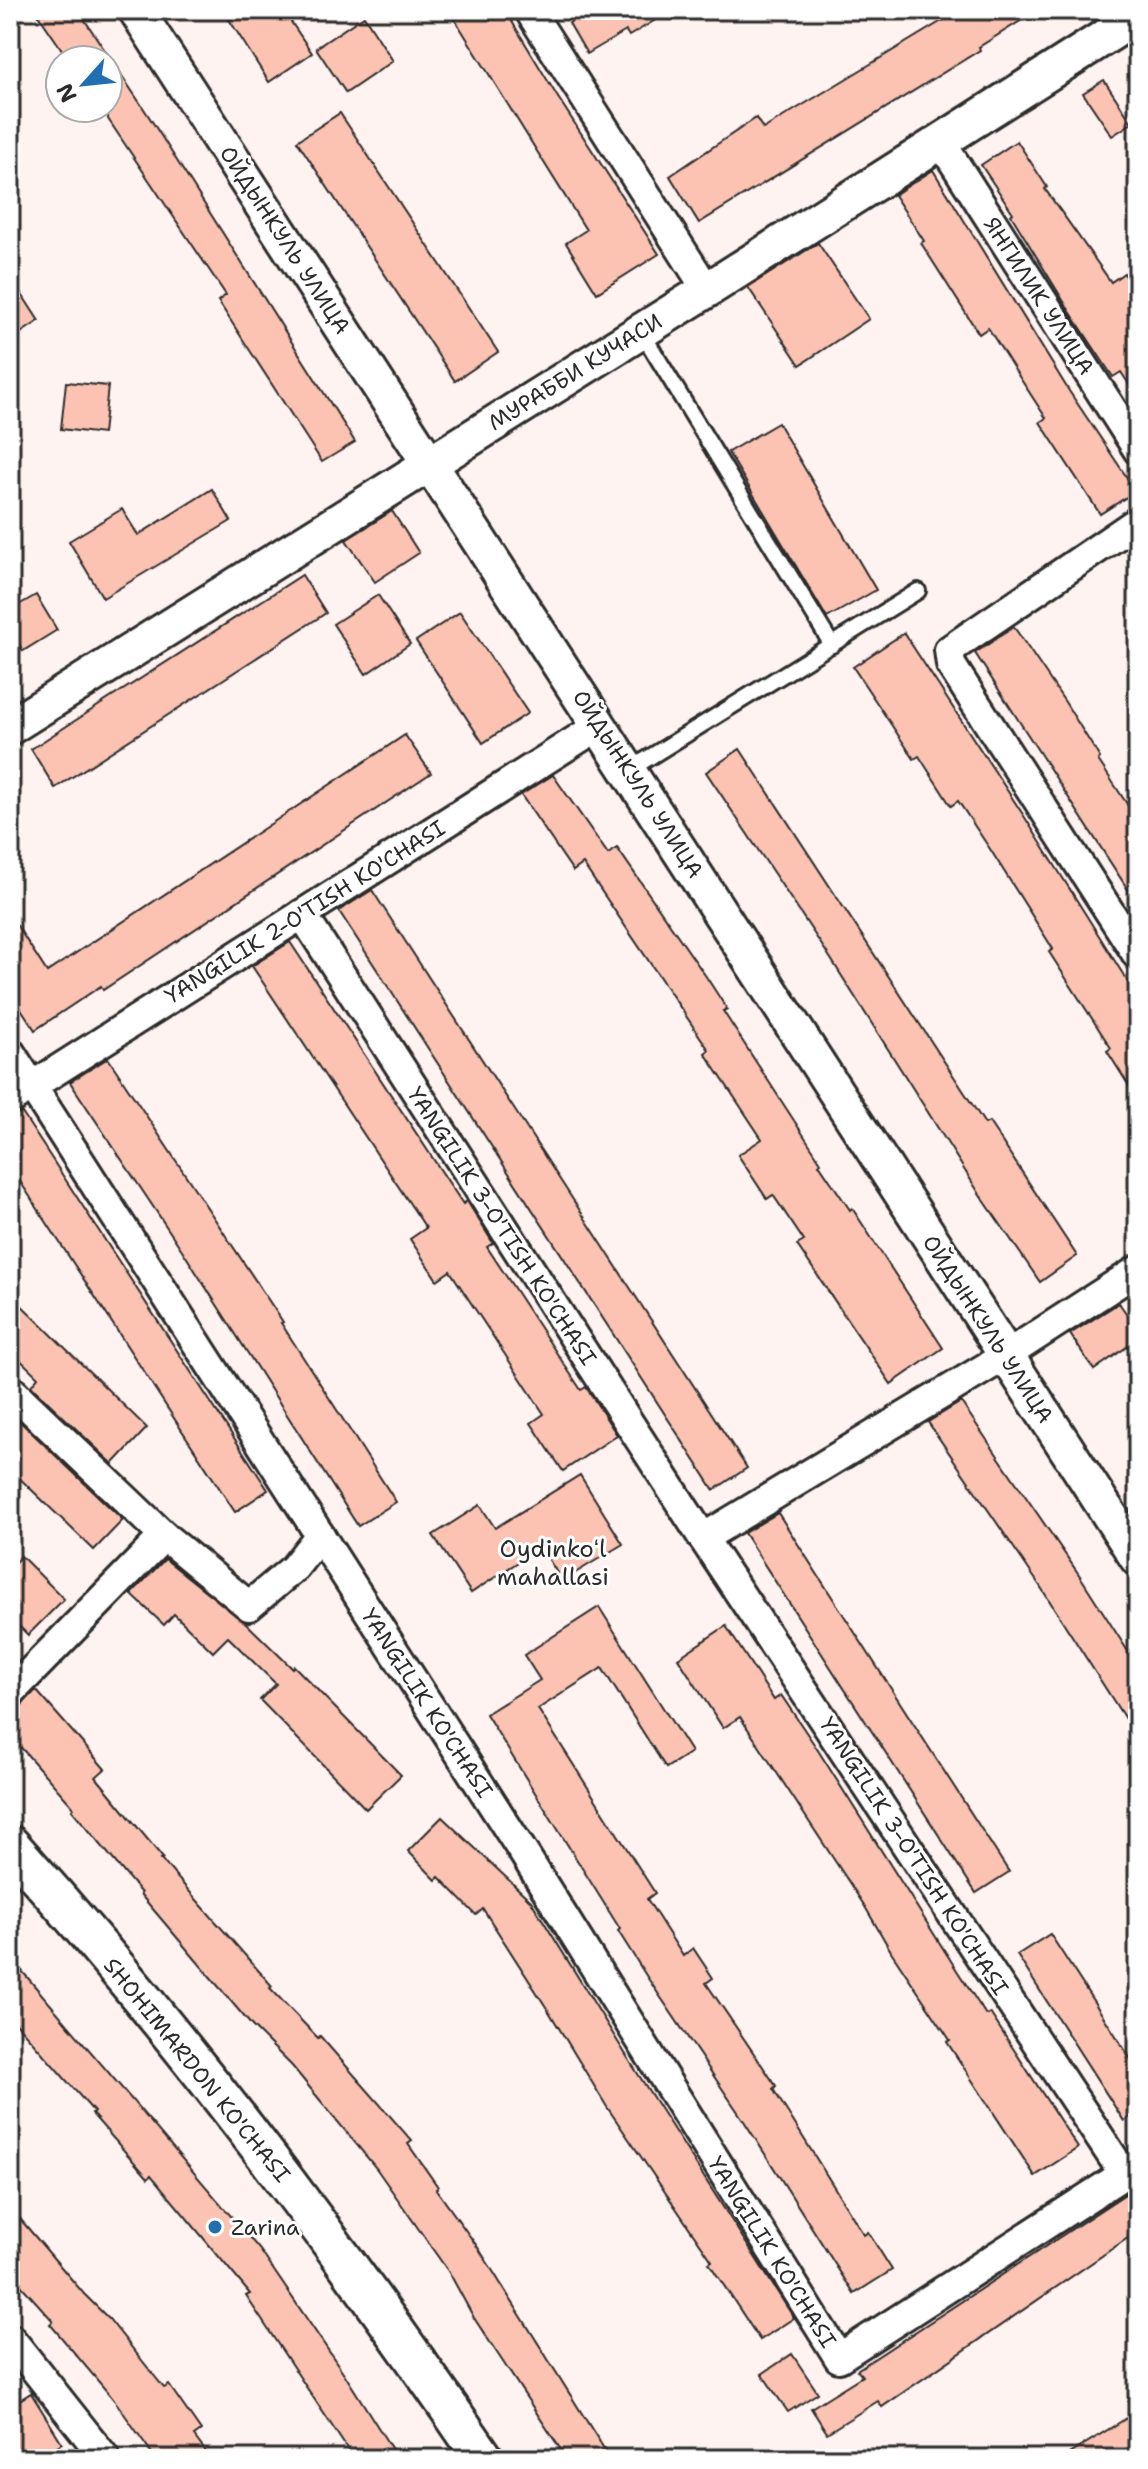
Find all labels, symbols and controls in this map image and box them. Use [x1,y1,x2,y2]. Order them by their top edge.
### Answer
north arrow [44,44,124,124]
text: N [50,79,84,107]
street label: ОЙДЫНКУЛЬ УЛИЦА [213,140,357,340]
street label: ЯНГИЛИК УЛИЦА [977,212,1101,380]
street label: МУРАББИ КУЧАСИ [483,307,667,437]
street label: ОЙДЫНКУЛЬ УЛИЦА [566,684,710,884]
street label: YANGILIK 2-O'TISH KO'CHASI [159,814,451,1010]
street label: YANGILIK 3-O'TISH KO'CHASI [401,1081,603,1371]
street label: ОЙДЫНКУЛЬ УЛИЦА [916,1229,1060,1429]
district label: Oydinkoʻl mahallasi [497,1533,609,1593]
street label: YANGILIK KO'CHASI [355,1603,499,1803]
street label: YANGILIK 3-O'TISH KO'CHASI [813,1711,1015,2001]
street label: SHOHIMARDON KO'CHASI [97,1952,297,2188]
street label: YANGILIK KO'CHASI [701,2151,843,2353]
place label: Zarina [231,2213,300,2242]
marker: Zarina [206,2218,224,2236]

